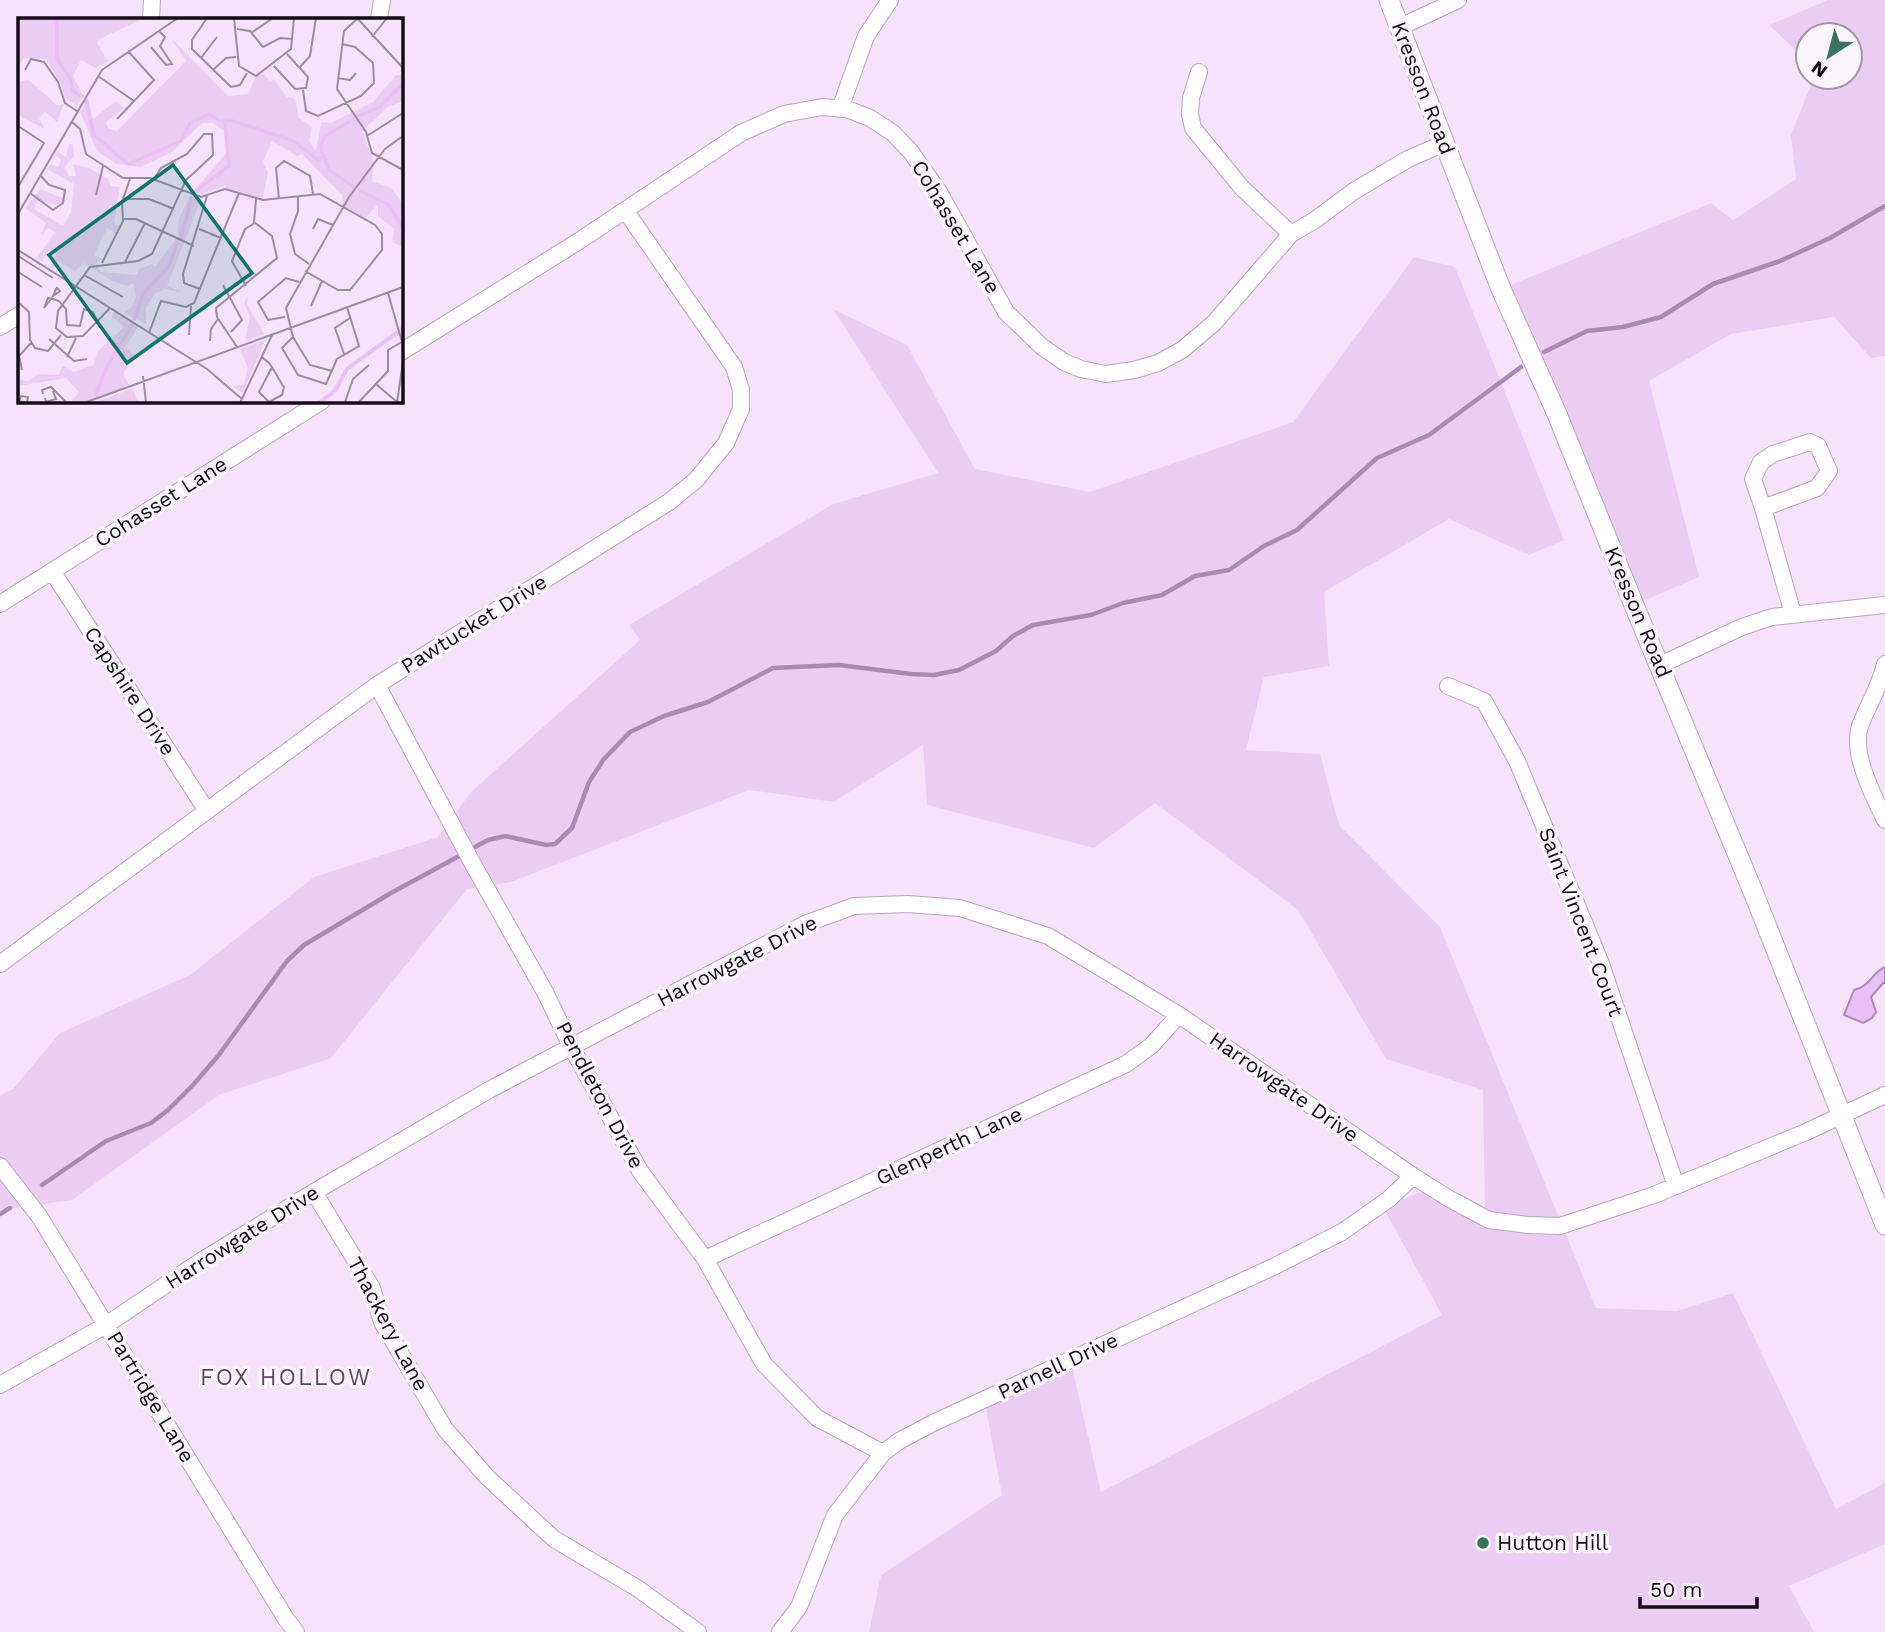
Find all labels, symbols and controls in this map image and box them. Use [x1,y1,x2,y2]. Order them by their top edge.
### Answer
inset map [18,18,402,402]
street label: Kresson Road [1387,18,1460,158]
north arrow [1794,21,1864,91]
text: N [1807,56,1832,83]
street label: Cohasset Lane [907,155,1006,298]
street label: Cohasset Lane [90,451,232,552]
street label: Kresson Road [1600,542,1677,681]
street label: Pawtucket Drive [396,569,551,678]
street label: Capshire Drive [79,621,181,760]
street label: Saint Vincent Court [1534,824,1629,1020]
street label: Harrowgate Drive [653,909,821,1012]
street label: Pendleton Drive [551,1017,650,1173]
street label: Harrowgate Drive [1205,1026,1364,1147]
street label: Glenperth Lane [872,1101,1026,1190]
street label: Harrowgate Drive [160,1179,323,1294]
street label: Thackery Lane [343,1252,434,1395]
street label: Partridge Lane [102,1327,200,1467]
street label: Parnell Drive [994,1327,1122,1404]
district label: FOX HOLLOW [200,1364,372,1391]
place label: Hutton Hill [1497,1530,1609,1555]
marker: Hutton Hill [1475,1535,1491,1551]
scale bar [1640,1566,1757,1610]
text: 50 m [1650,1577,1702,1602]

